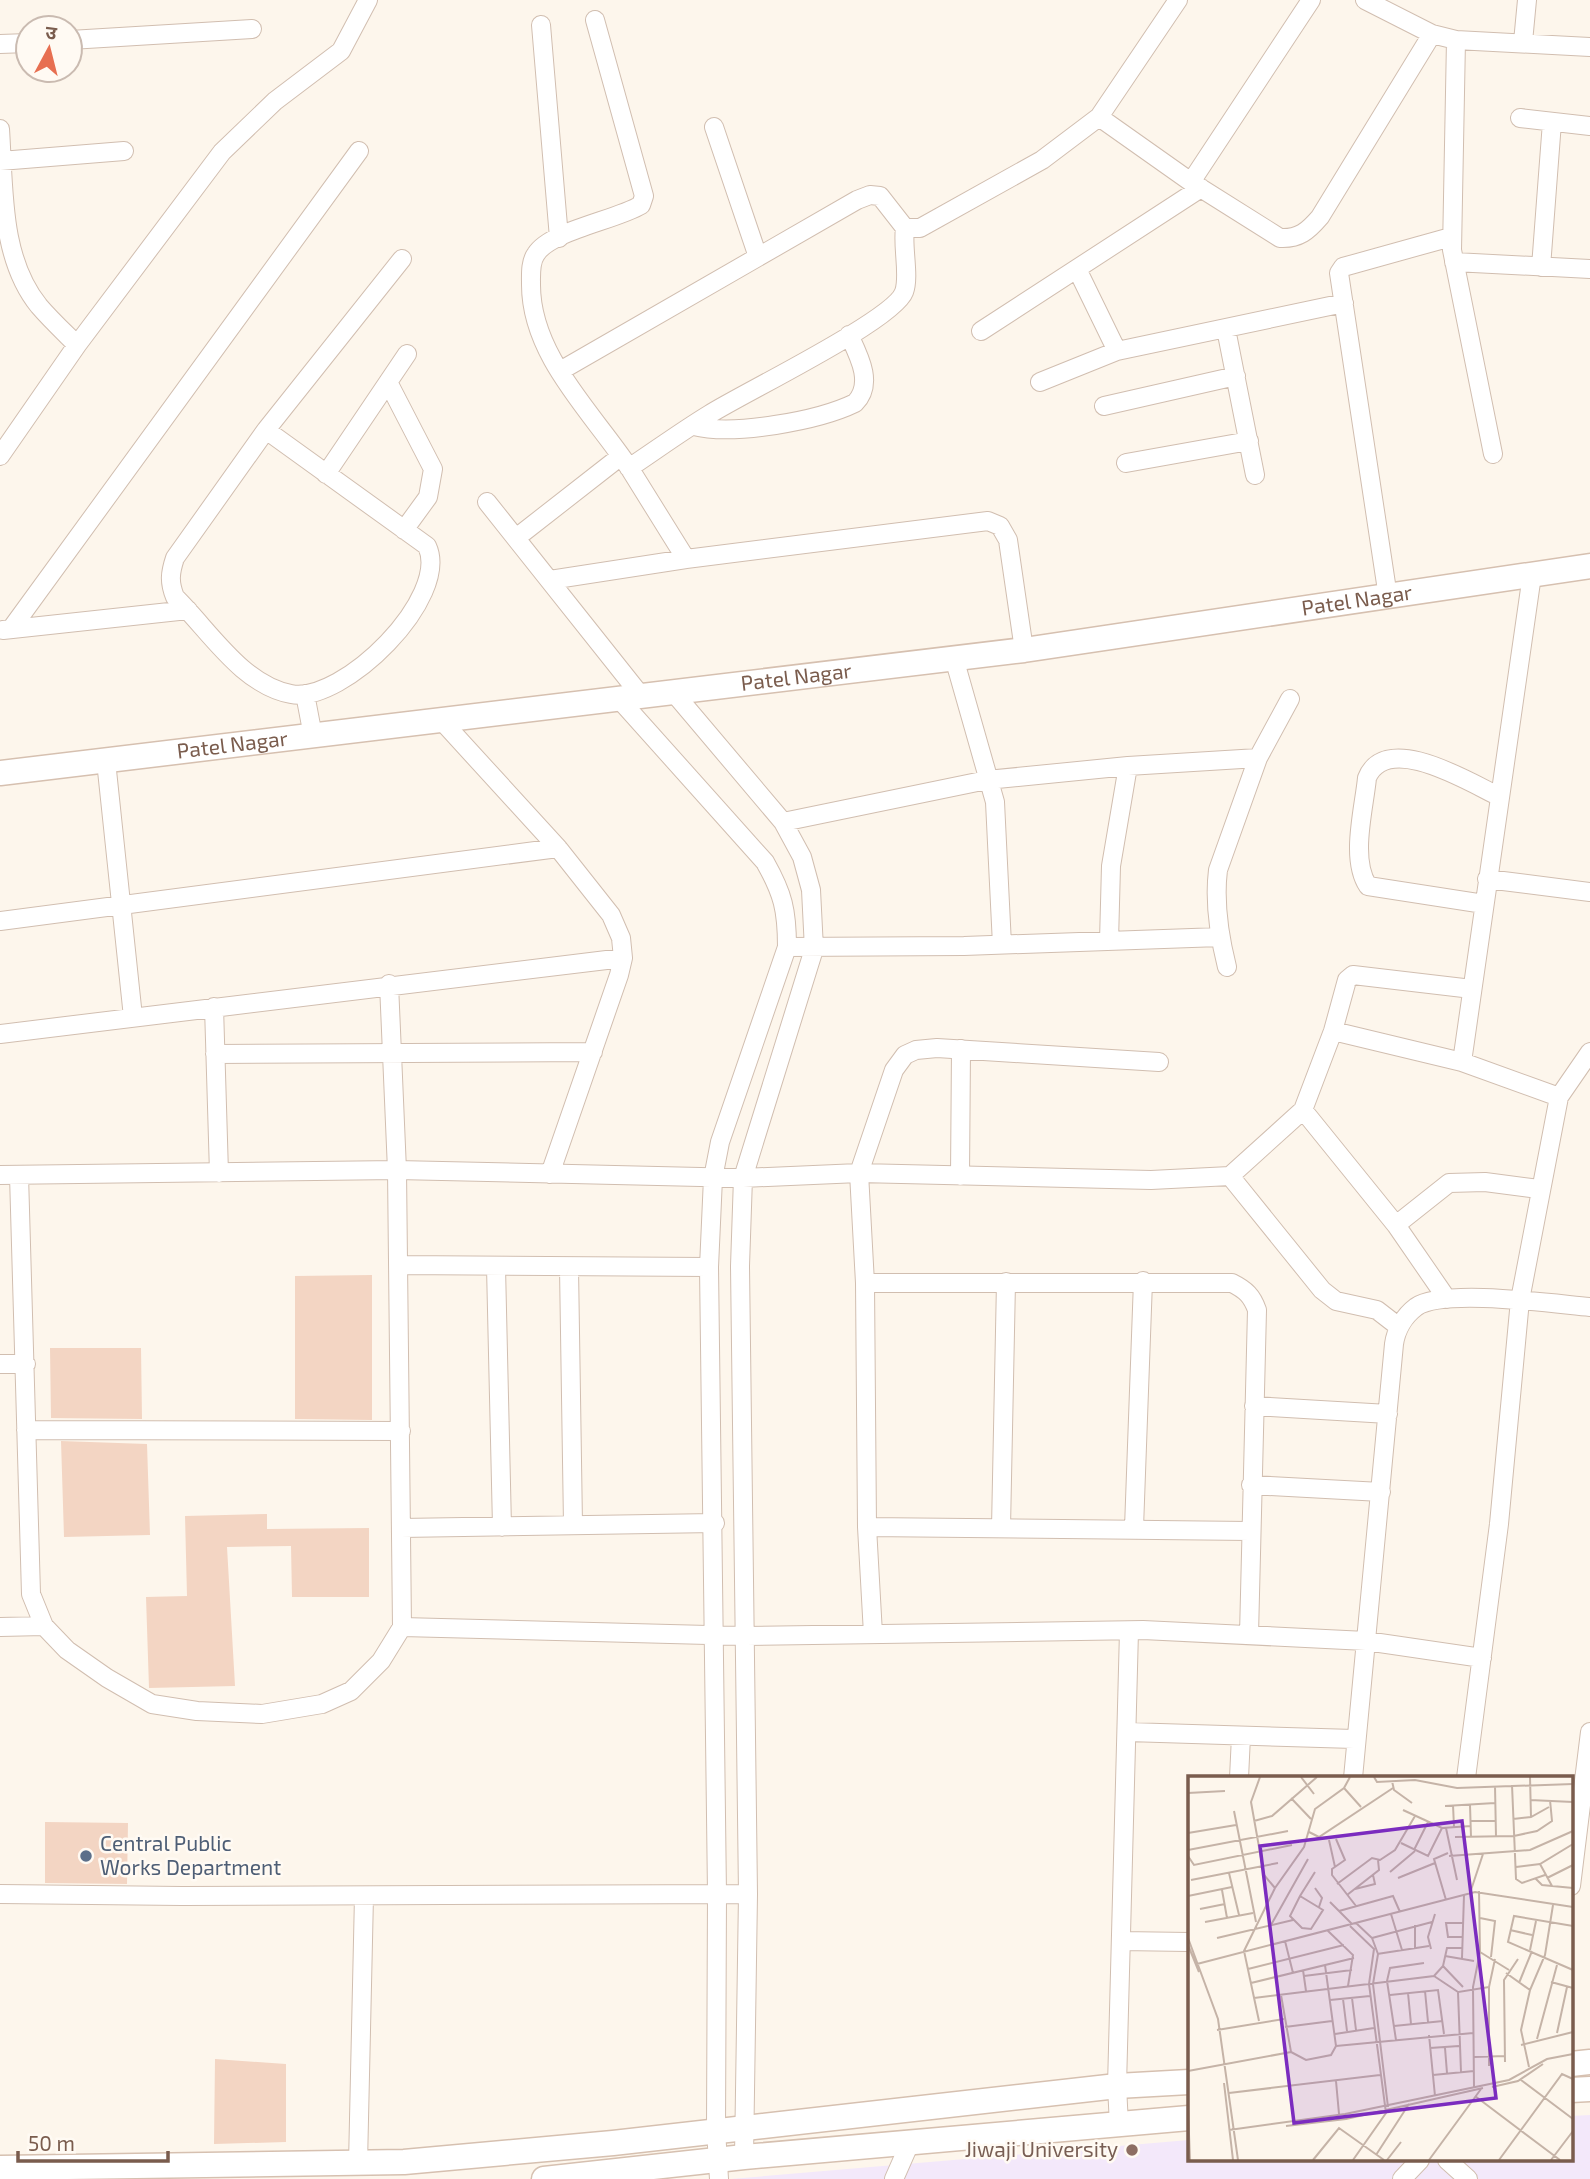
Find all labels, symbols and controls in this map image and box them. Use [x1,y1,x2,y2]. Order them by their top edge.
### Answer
north arrow [14,14,84,84]
text: उ [44,20,59,44]
street label: Patel Nagar [1300,578,1414,620]
street label: Patel Nagar [739,657,853,695]
street label: Patel Nagar [175,724,290,763]
inset map [1188,1776,1572,2162]
place label: Central Public Works Department [100,1830,281,1879]
marker: Central Public Works Department [78,1848,94,1864]
scale bar [18,2120,168,2164]
text: 50 m [28,2130,75,2155]
place label: Jiwaji University [965,2136,1118,2162]
marker: Jiwaji University [1124,2142,1140,2158]

